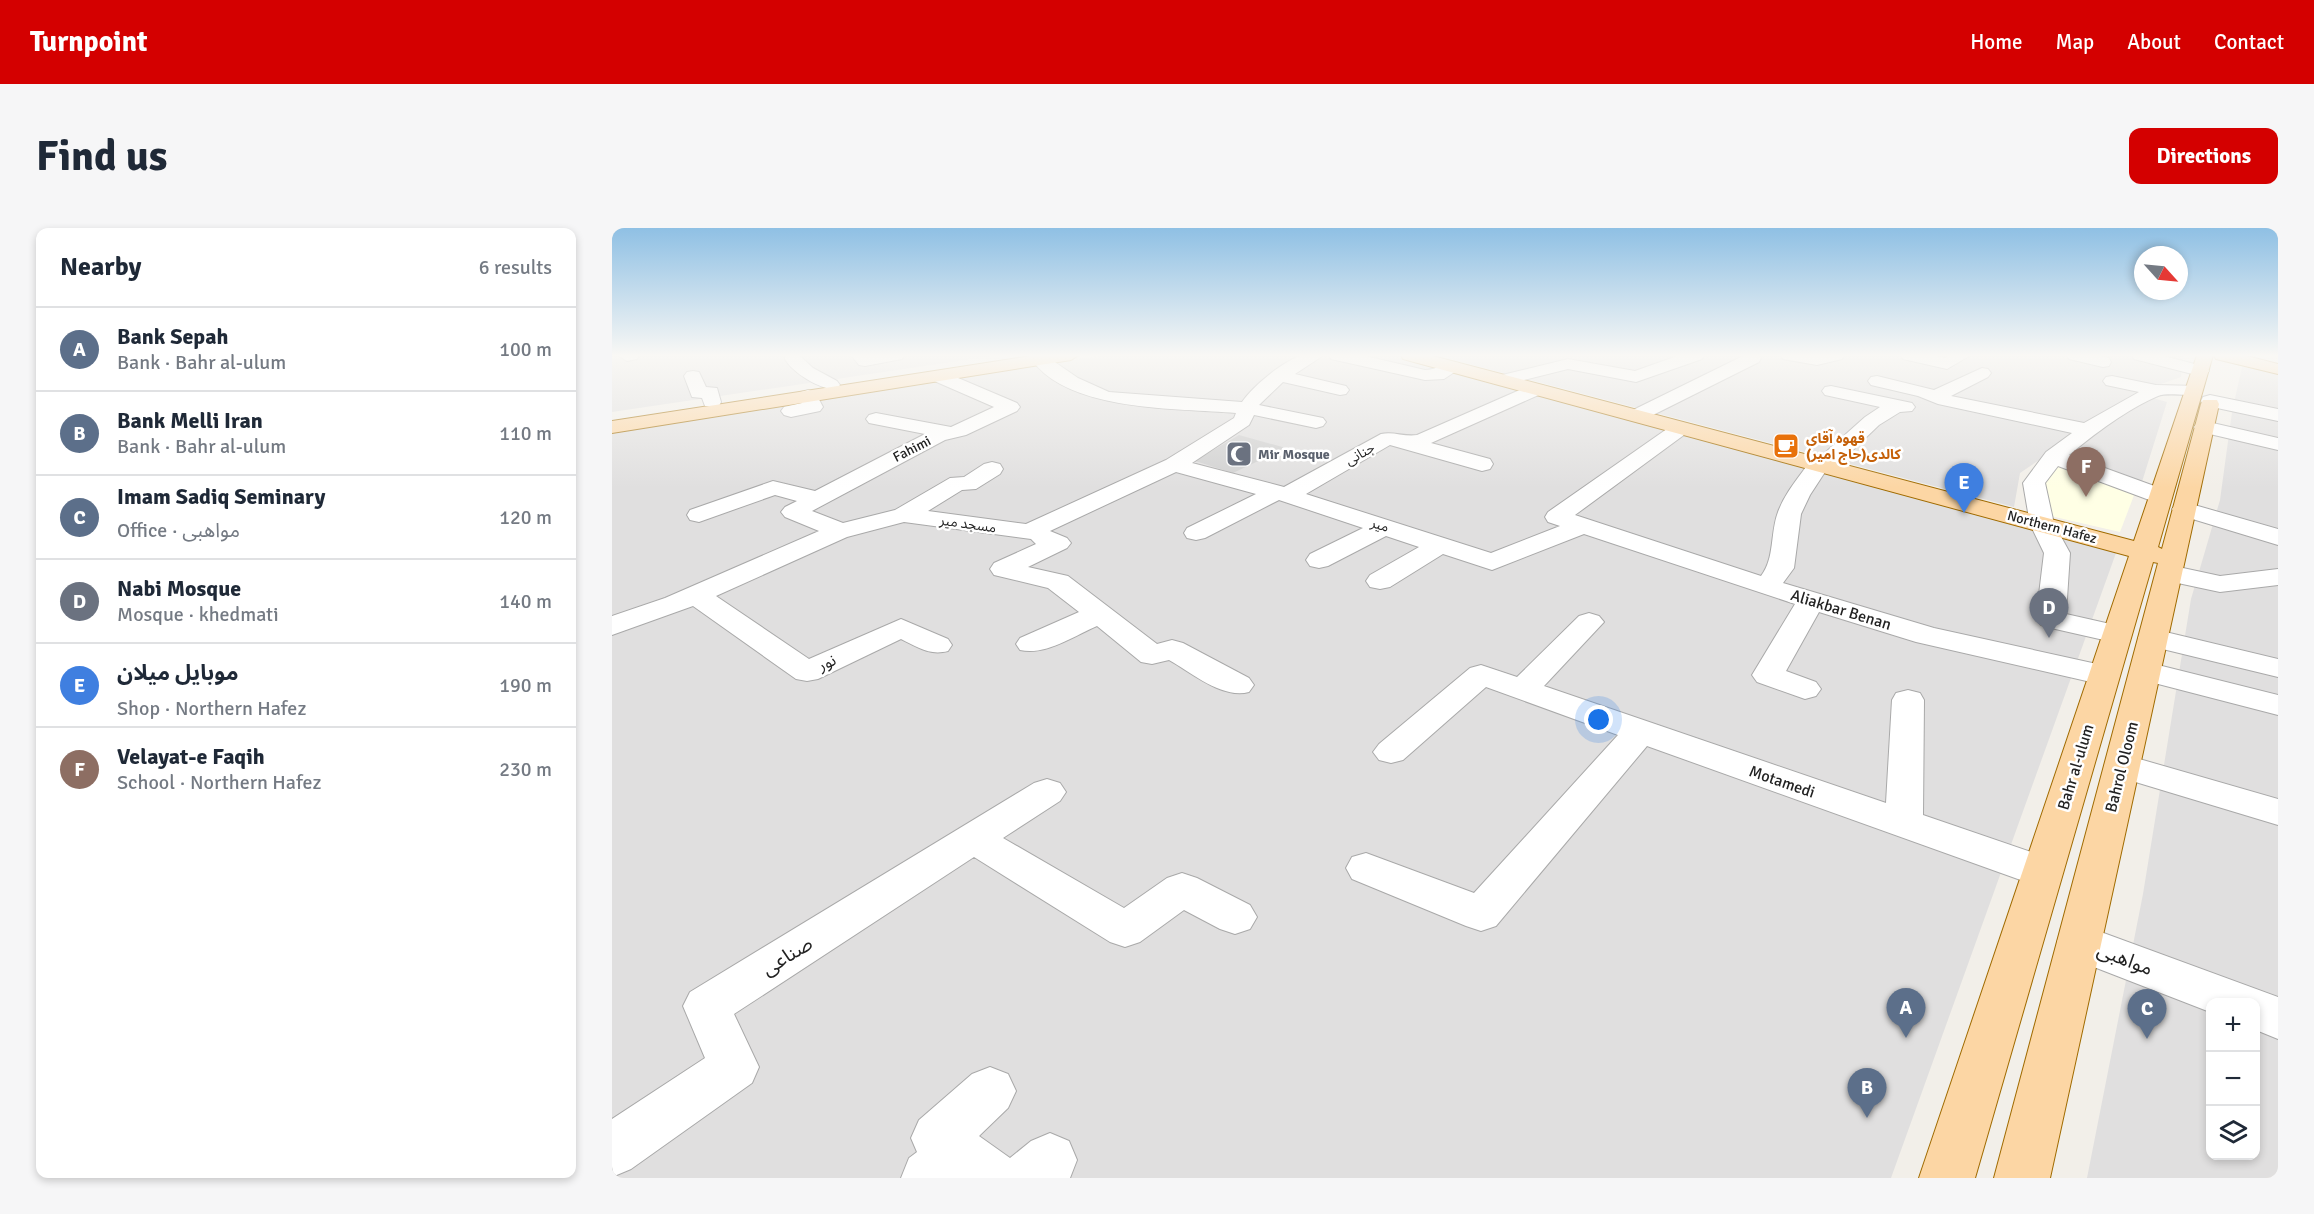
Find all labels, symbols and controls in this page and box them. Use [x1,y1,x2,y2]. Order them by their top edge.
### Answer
text: Turnpoint [30,25,147,59]
text: Home [1970,29,2023,55]
text: Map [2056,29,2094,55]
text: About [2127,29,2181,55]
text: Contact [2214,29,2284,55]
button: Directions [2129,128,2278,184]
text: Find us [36,131,167,182]
north arrow [2134,246,2188,300]
text: Nearby [60,251,141,283]
text: 6 results [479,255,552,280]
text: Bank Sepah [117,323,228,350]
text: A [73,337,86,362]
text: 100 m [499,337,552,362]
text: Bank · Bahr al-ulum [117,350,286,375]
text: Bank Melli Iran [117,407,263,434]
text: B [73,421,86,446]
text: 110 m [499,421,552,446]
place label: قهوه آقای کالدی(حاج امیر) [1806,429,1902,465]
cafe icon: قهوه آقای کالدی(حاج امیر) [1771,431,1801,461]
street label: Fahimi [890,432,934,466]
text: Bank · Bahr al-ulum [117,434,286,459]
mosque icon: Mir Mosque [1224,439,1254,469]
street label: جنانی [1342,439,1378,469]
place label: Mir Mosque [1258,446,1330,463]
pin: F [2066,448,2106,497]
pin: E [1944,464,1984,513]
text: Imam Sadiq Seminary [117,483,325,510]
text: C [73,505,86,530]
text: 120 m [499,505,552,530]
street label: Northern Hafez [2005,507,2099,547]
street label: مسجد میر [938,511,997,536]
street label: میر [1368,514,1391,536]
text: Office · مواهبی [117,518,240,543]
text: Nabi Mosque [117,575,241,602]
street label: Aliakbar Benan [1788,585,1894,635]
pin: D [2030,588,2068,638]
text: D [73,589,86,614]
text: 140 m [499,589,552,614]
text: Mosque · khedmati [117,602,279,627]
street label: نور [814,650,839,676]
text: موبایل میلان [117,659,239,686]
text: E [74,673,85,698]
text: 190 m [499,673,552,698]
text: Shop · Northern Hafez [117,696,306,721]
your location [1584,705,1613,734]
street label: Bahrol Oloom [2101,719,2143,815]
street label: Bahr al-ulum [2053,722,2099,812]
text: Velayat-e Faqih [117,743,265,770]
text: F [74,757,85,782]
text: 230 m [499,757,552,782]
street label: Motamedi [1746,761,1818,803]
text: School · Northern Hafez [117,770,321,795]
street label: صناعی [757,931,817,981]
street label: مواهبی [2094,937,2156,981]
pin: A [1886,988,1926,1038]
pin: C [2128,990,2167,1039]
map controls [2206,998,2260,1160]
button: + [2206,998,2260,1052]
button: − [2206,1052,2260,1106]
pin: B [1848,1068,1886,1118]
button: layers [2206,1106,2260,1160]

